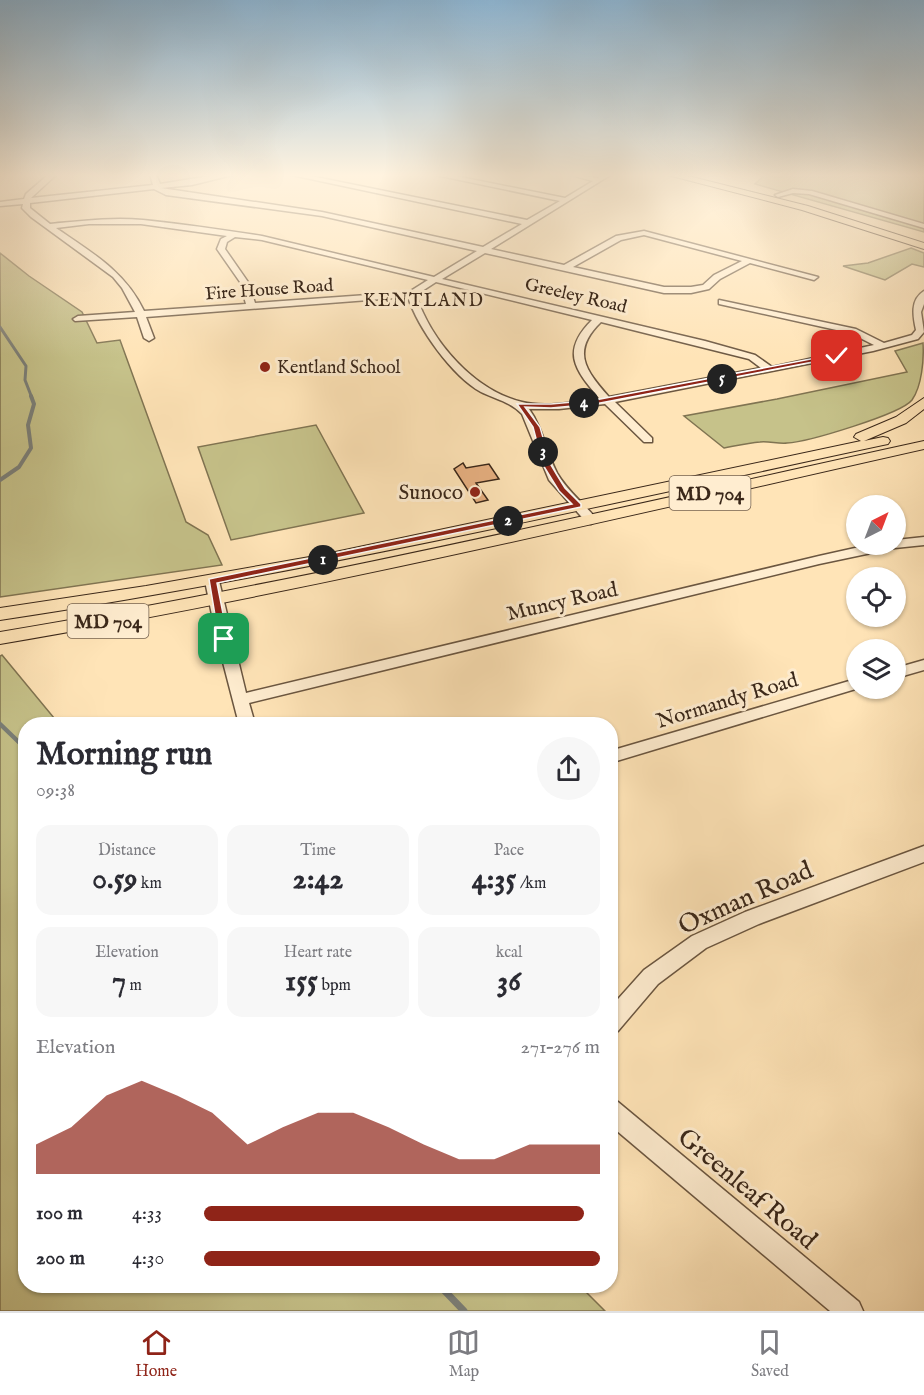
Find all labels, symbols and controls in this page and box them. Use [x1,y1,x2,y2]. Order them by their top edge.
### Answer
street label: Greeley Road [522,274,629,319]
street label: Fire House Road [204,275,334,306]
district label: KENTLAND [363,290,485,313]
pin [811,330,862,381]
icon: check [820,339,853,372]
place label: Kentland School [277,357,401,380]
marker: Kentland School [258,360,272,374]
pin: 5 [707,364,737,394]
text: 5 [719,369,725,389]
pin: 4 [569,388,599,418]
text: 4 [580,393,588,413]
pin: 3 [528,437,558,467]
text: 3 [540,442,546,462]
road number: MD 704 [670,476,750,510]
place label: Sunoco [399,480,463,507]
marker: Sunoco [468,485,482,499]
north arrow [846,495,906,555]
map controls [846,495,906,699]
pin: 2 [493,506,523,536]
text: 2 [504,511,512,531]
pin: 1 [308,545,338,575]
text: 1 [320,550,326,570]
button: locate [846,567,906,627]
street label: Muncy Road [504,576,621,628]
road number: MD 704 [68,604,148,638]
pin [198,613,249,664]
icon: arrive [207,622,240,655]
button: layers [846,639,906,699]
street label: Normandy Road [653,667,802,736]
text: Morning run [36,734,212,776]
button: share [537,737,600,800]
text: 09:38 [36,778,75,803]
text: Distance [98,841,156,861]
text: Time [300,841,336,861]
text: Pace [494,841,524,861]
street label: Oxman Road [673,854,818,943]
text: 0.59 [92,861,137,899]
text: 2:42 [293,861,343,899]
text: 4:35 [472,861,516,899]
text: km [137,874,162,894]
text: /km [516,874,546,894]
text: Elevation [95,943,159,963]
text: Heart rate [284,943,352,963]
text: kcal [496,943,522,963]
text: 7 [112,963,126,1001]
text: 155 [285,963,318,1001]
text: 36 [497,963,521,1001]
text: m [126,976,142,996]
text: bpm [318,976,351,996]
text: Elevation [36,1035,115,1060]
text: 271–276 m [521,1035,600,1060]
street label: Greenleaf Road [671,1121,824,1257]
text: 100 m [36,1201,83,1226]
text: 4:33 [132,1201,162,1226]
text: 200 m [36,1246,85,1271]
text: 4:30 [132,1246,164,1271]
tab: Home [135,1326,177,1382]
tab: Map [447,1326,480,1382]
tab: Saved [751,1326,789,1382]

